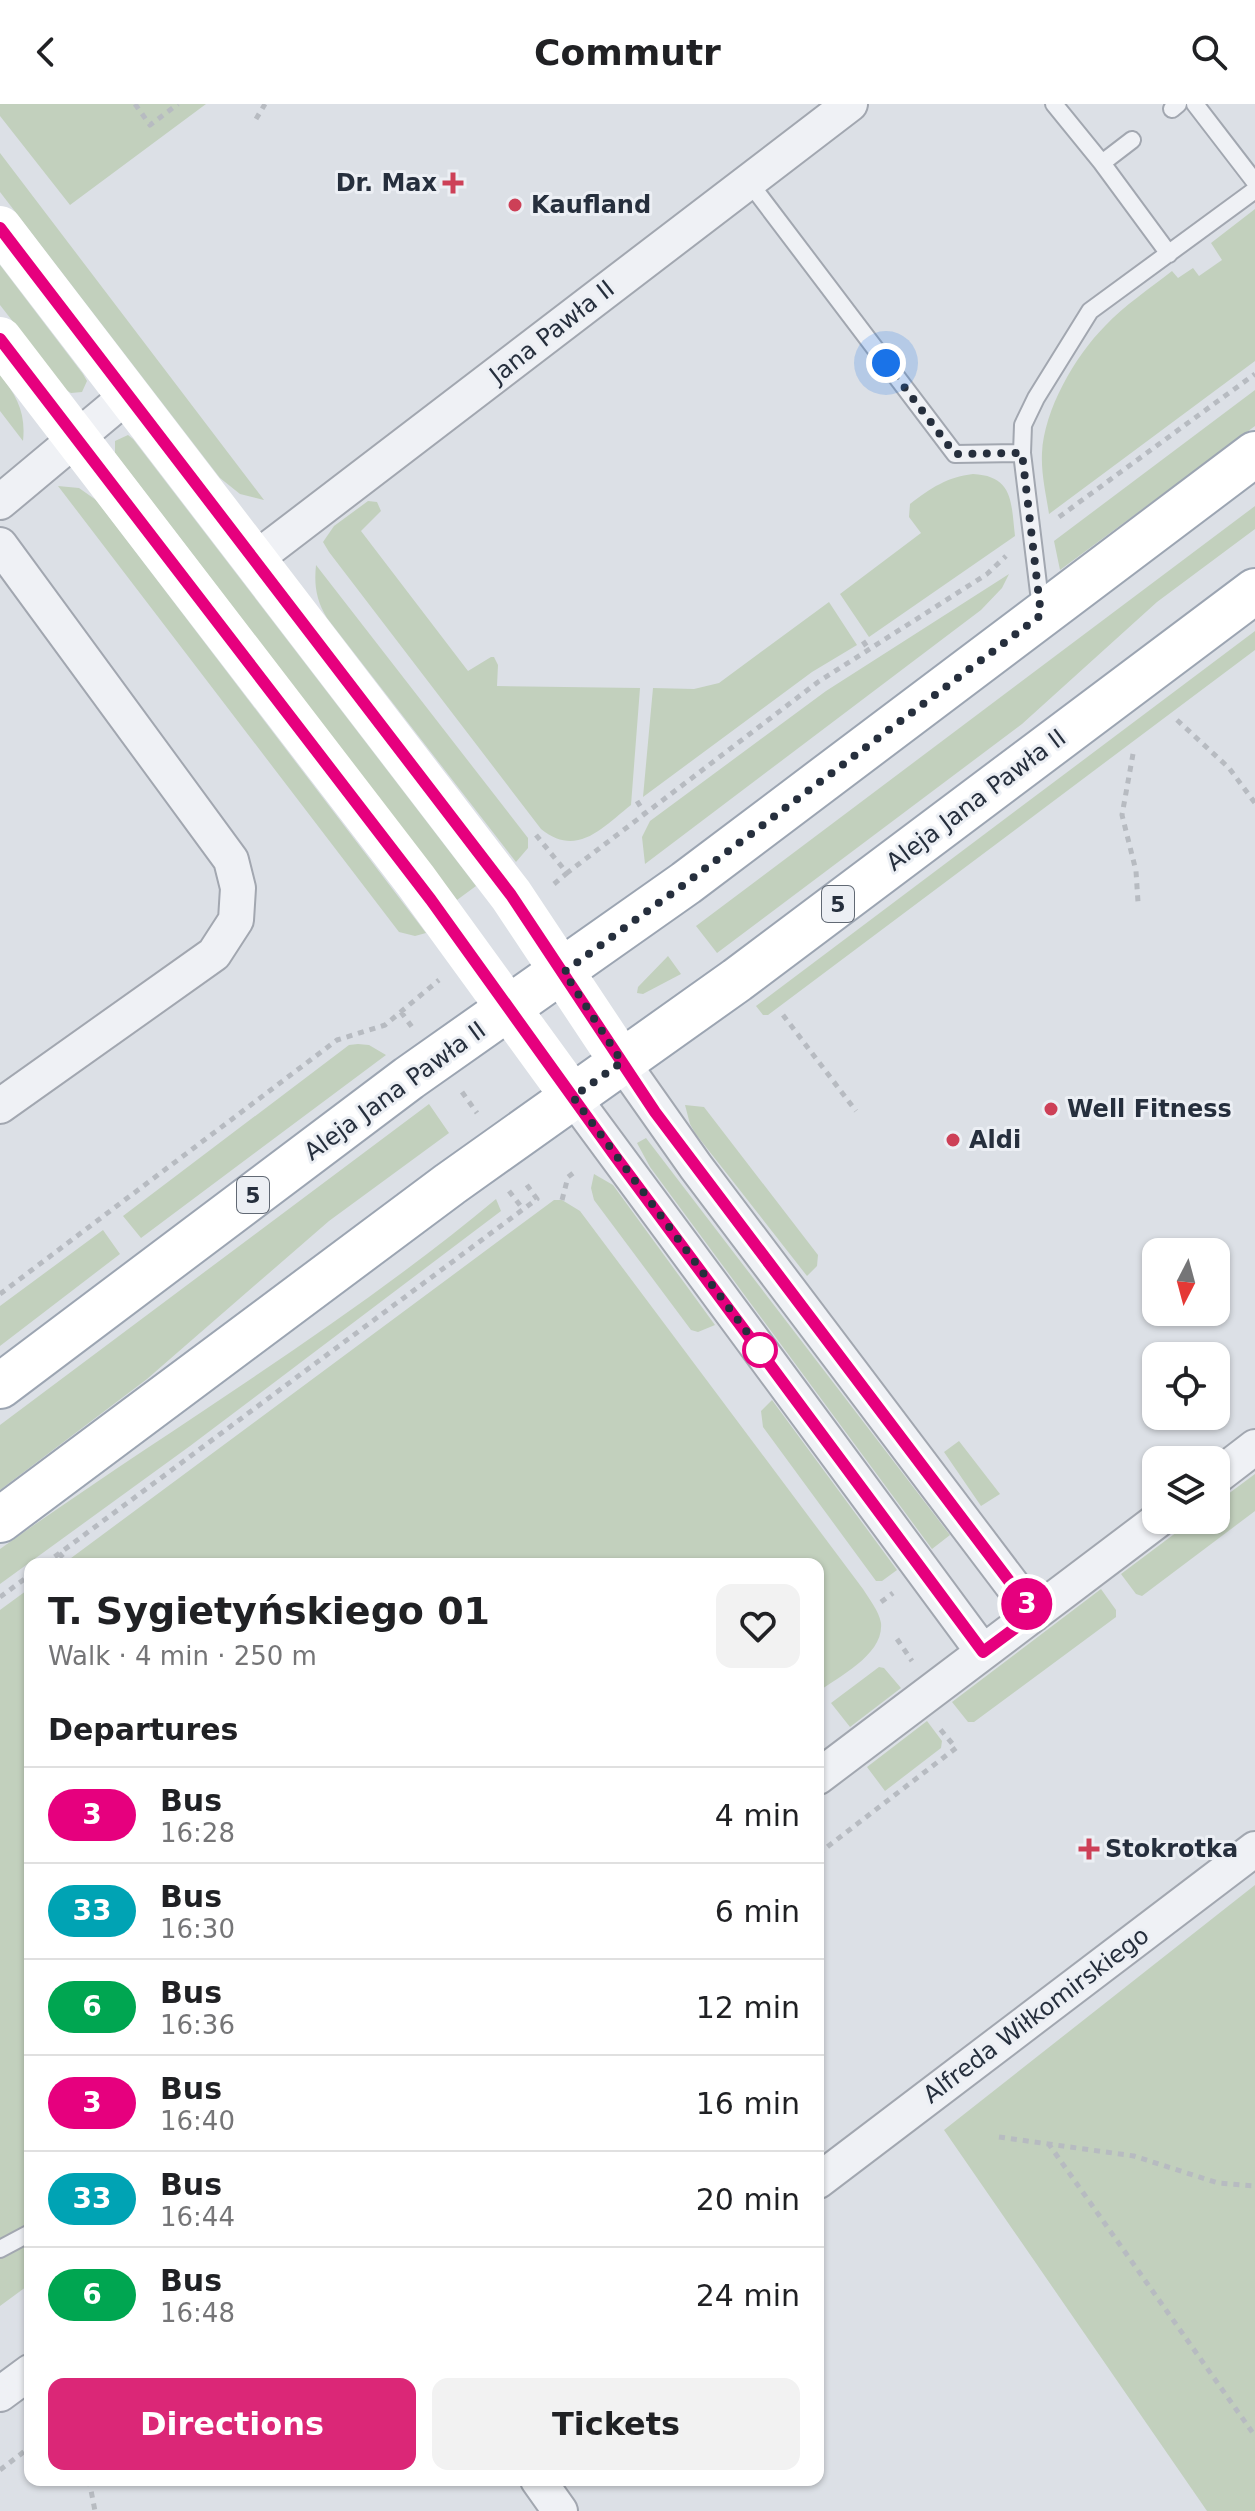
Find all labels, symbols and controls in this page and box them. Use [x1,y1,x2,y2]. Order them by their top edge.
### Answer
icon: back [24,30,68,74]
icon: search [1187,30,1231,74]
text: Commutr [534,32,721,73]
place label: Dr. Max [336,169,438,197]
marker: Dr. Max [444,174,462,192]
place label: Kaufland [531,191,651,219]
marker: Kaufland [506,196,524,214]
street label: Jana Pawła II [483,275,620,391]
your location [866,343,906,383]
street label: Aleja Jana Pawła II [881,723,1071,877]
road number: 5 [822,886,854,922]
street label: Aleja Jana Pawła II [299,1016,491,1166]
place label: Well Fitness [1067,1095,1232,1123]
marker: Well Fitness [1042,1100,1060,1118]
place label: Aldi [969,1126,1021,1154]
marker: Aldi [944,1131,962,1149]
road number: 5 [237,1177,269,1213]
north arrow [1142,1238,1230,1326]
map controls [1142,1238,1230,1534]
unlabelled marker [743,1333,777,1367]
button: locate [1142,1342,1230,1430]
button: layers [1142,1446,1230,1534]
line badge: 3 [1001,1578,1053,1630]
button: heart [716,1584,800,1668]
text: 3 [1017,1587,1037,1620]
text: T. Sygietyńskiego 01 [48,1589,490,1633]
text: Walk · 4 min · 250 m [48,1641,317,1671]
text: Departures [48,1712,238,1747]
text: Bus [160,1783,222,1818]
text: 3 [82,1798,102,1831]
text: 4 min [715,1798,800,1833]
text: 16:28 [160,1818,235,1848]
place label: Stokrotka [1105,1835,1238,1863]
marker: Stokrotka [1080,1840,1098,1858]
text: Bus [160,1879,222,1914]
text: 33 [73,1894,111,1927]
text: 6 min [715,1894,800,1929]
text: 16:30 [160,1914,235,1944]
street label: Alfreda Wiłkomirskiego [918,1921,1154,2109]
text: Bus [160,1975,222,2010]
text: 6 [82,1990,102,2023]
text: 12 min [696,1990,800,2025]
text: 16:36 [160,2010,235,2040]
text: Bus [160,2071,222,2106]
text: 3 [82,2086,102,2119]
text: 16 min [696,2086,800,2121]
text: 16:40 [160,2106,235,2136]
text: Bus [160,2167,222,2202]
text: 33 [73,2182,111,2215]
text: 20 min [696,2182,800,2217]
text: 16:44 [160,2202,235,2232]
text: Bus [160,2263,222,2298]
text: 6 [82,2278,102,2311]
text: 24 min [696,2278,800,2313]
text: 16:48 [160,2298,235,2328]
button: Directions [48,2378,416,2470]
button: Tickets [432,2378,800,2470]

